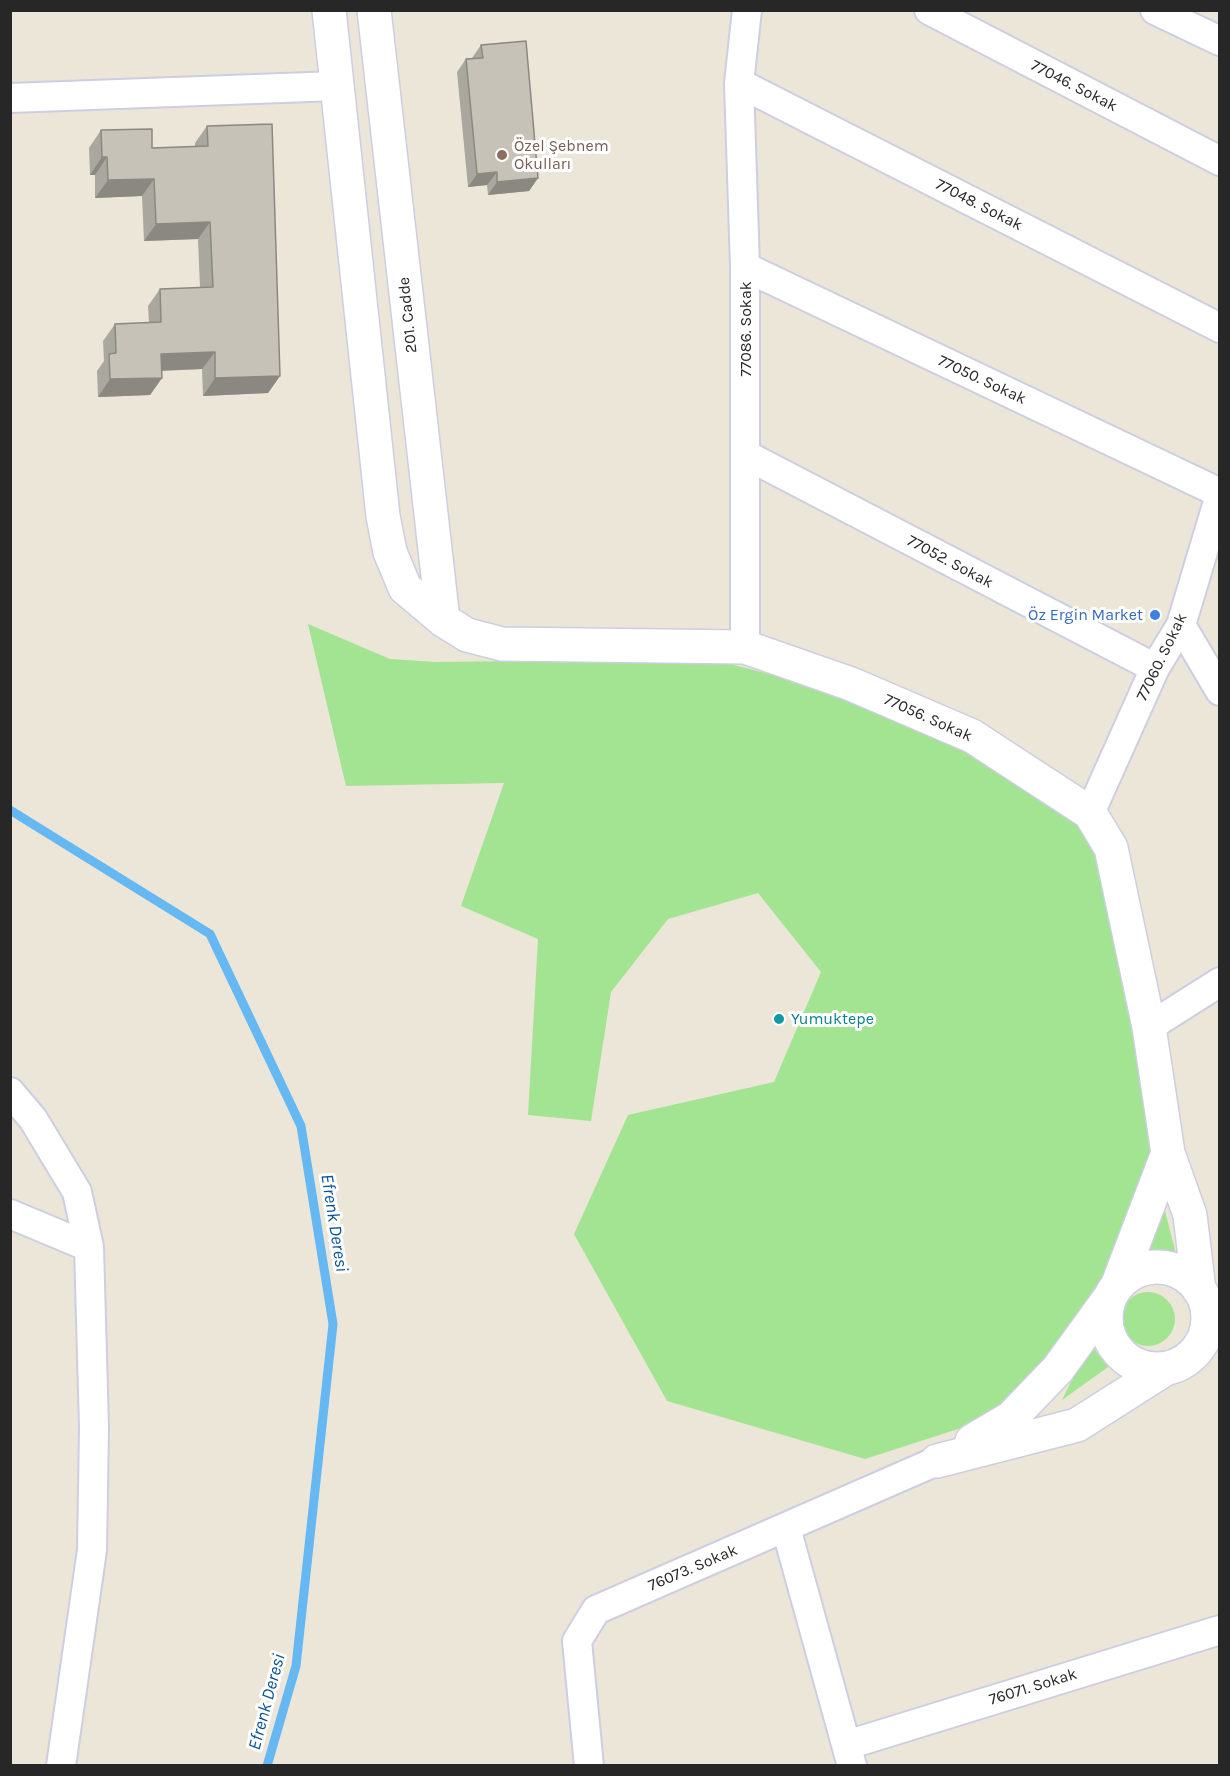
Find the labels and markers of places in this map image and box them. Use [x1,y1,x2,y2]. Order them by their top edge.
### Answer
place label: Özel Şebnem Okulları [514,136,609,174]
marker: Özel Şebnem Okulları [495,148,509,162]
place label: Öz Ergin Market [1028,605,1143,625]
marker: Öz Ergin Market [1148,608,1162,622]
place label: Yumuktepe [791,1009,874,1029]
marker: Yumuktepe [772,1012,786,1026]

